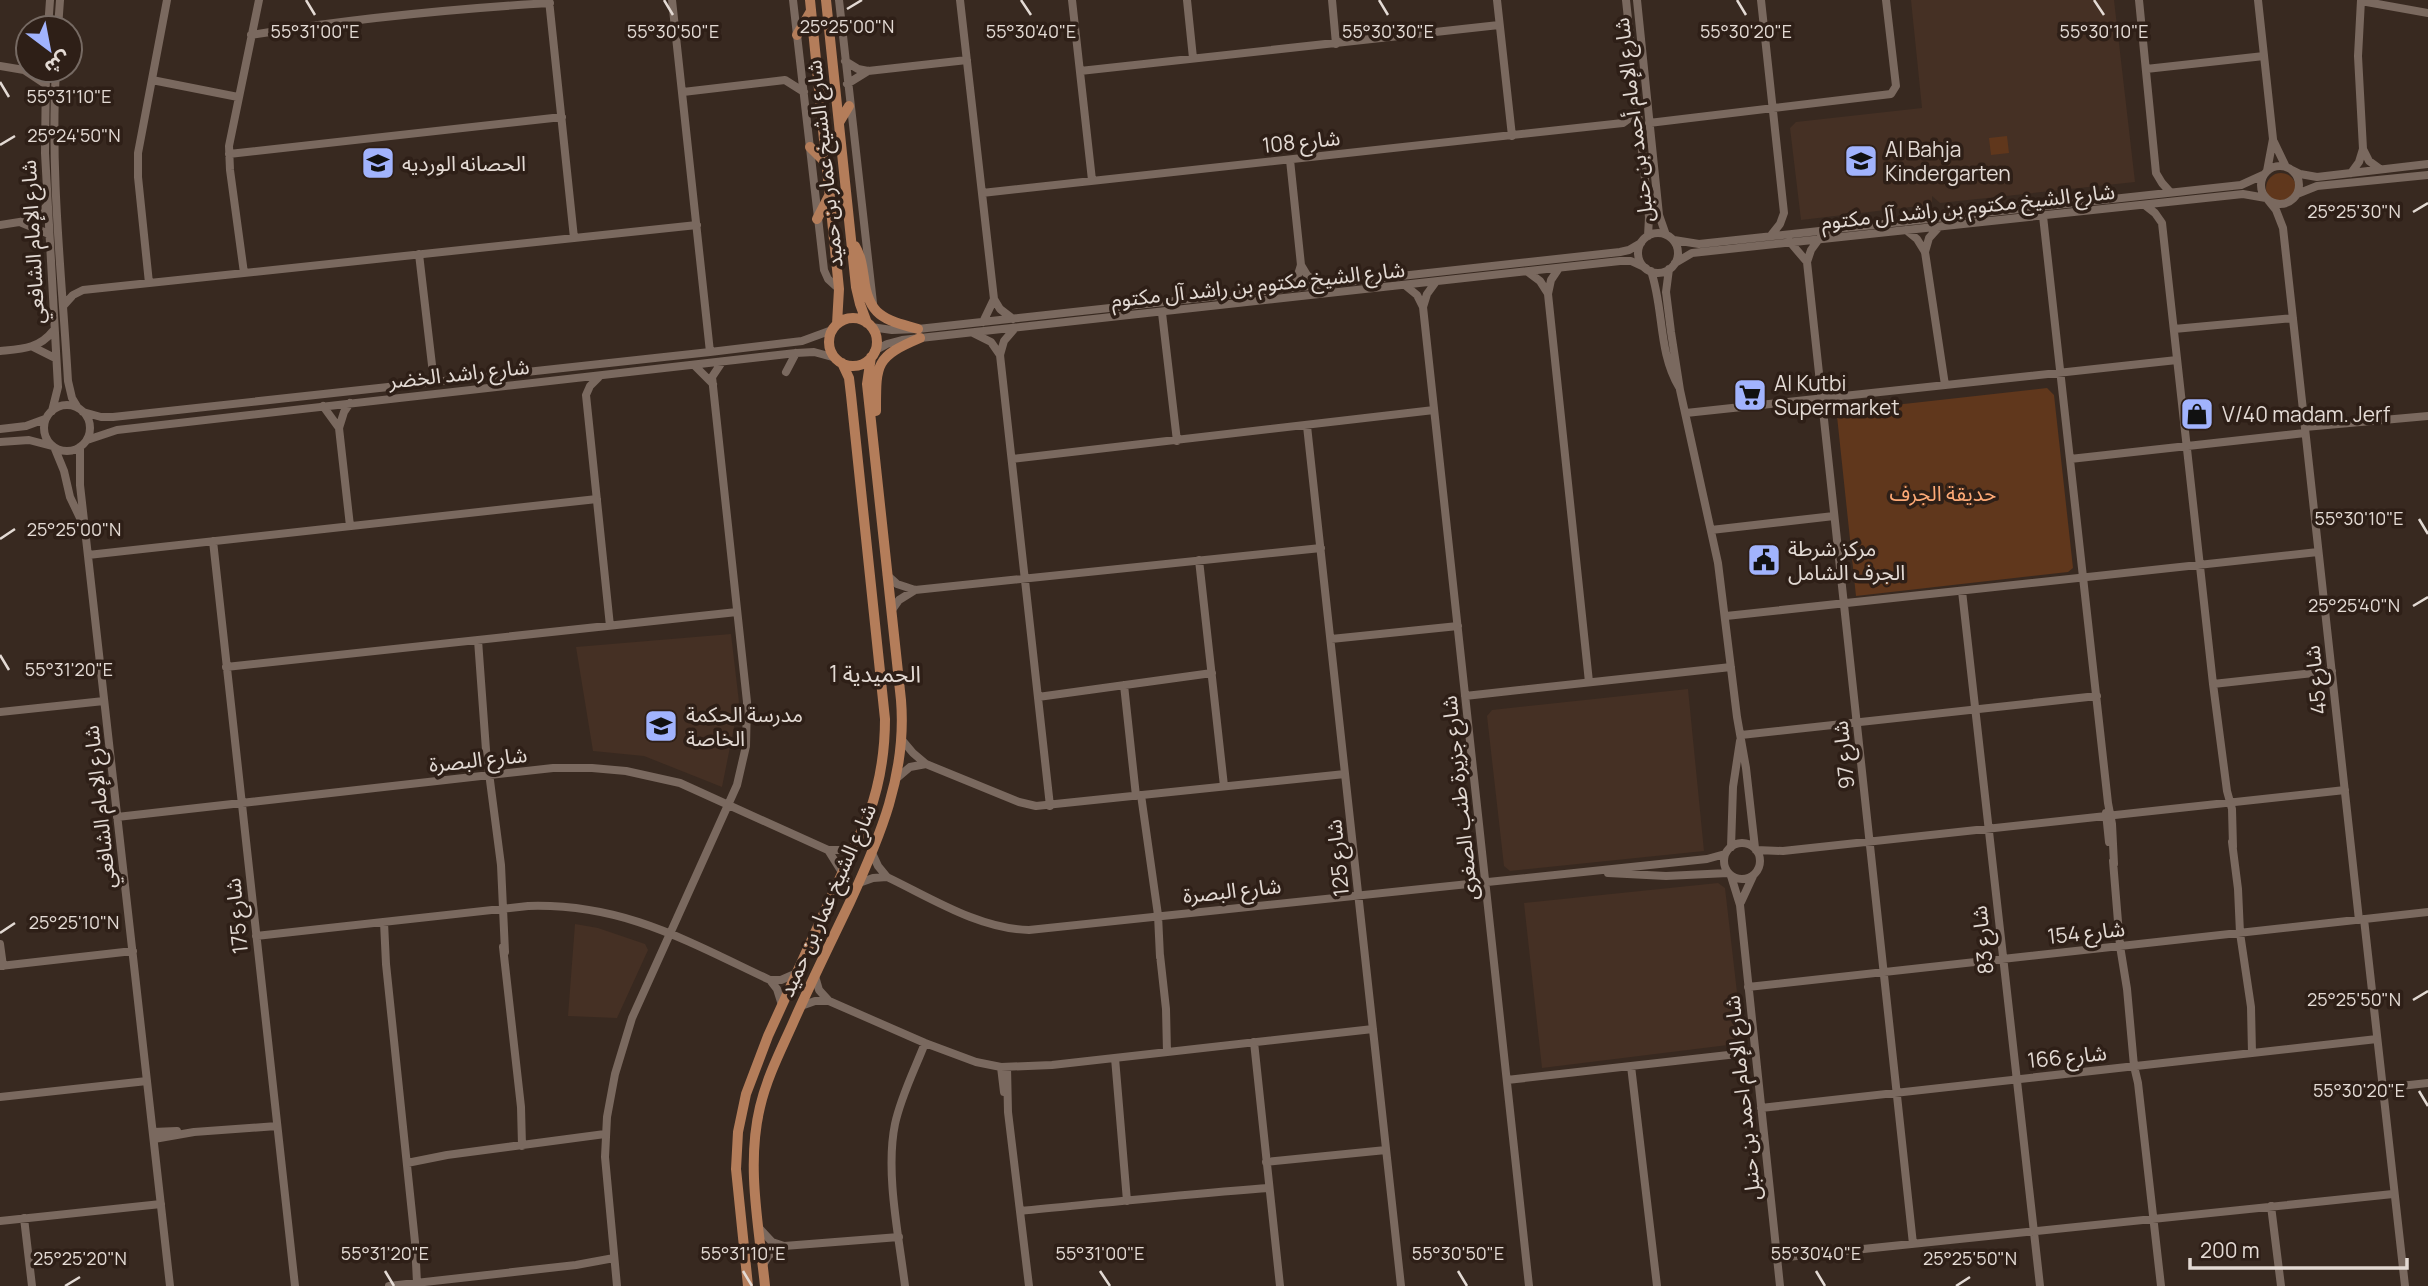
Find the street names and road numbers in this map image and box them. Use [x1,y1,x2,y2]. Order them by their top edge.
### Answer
street label: شارع الإمام أحمد بن حنبل [1607,16,1662,224]
street label: شارع الشيخ عمار بن حميد [799,59,851,269]
street label: شارع 108 [1261,123,1342,161]
street label: شارع الإمام الشافعي [14,159,53,325]
street label: شارع الشيخ مكتوم بن راشد آل مكتوم [1820,177,2117,238]
street label: شارع الشيخ مكتوم بن راشد آل مكتوم [1110,255,1407,316]
street label: شارع راشد الخضر [386,352,531,396]
street label: شارع 45 [2297,644,2335,716]
street label: شارع جزيرة طنب الصغرى [1434,694,1486,902]
street label: شارع 97 [1825,719,1862,790]
street label: شارع الإمام الشافعي [77,724,124,890]
street label: شارع البصرة [427,740,529,780]
street label: شارع الشيخ عمار بن حميد [772,799,884,1002]
street label: شارع 125 [1319,818,1357,898]
street label: شارع البصرة [1181,871,1283,911]
street label: شارع 175 [218,877,256,955]
street label: شارع 83 [1964,904,2002,976]
street label: شارع 154 [2046,914,2126,952]
street label: شارع الإمام احمد بن حنبل [1717,994,1770,1202]
street label: شارع 166 [2026,1038,2108,1076]

